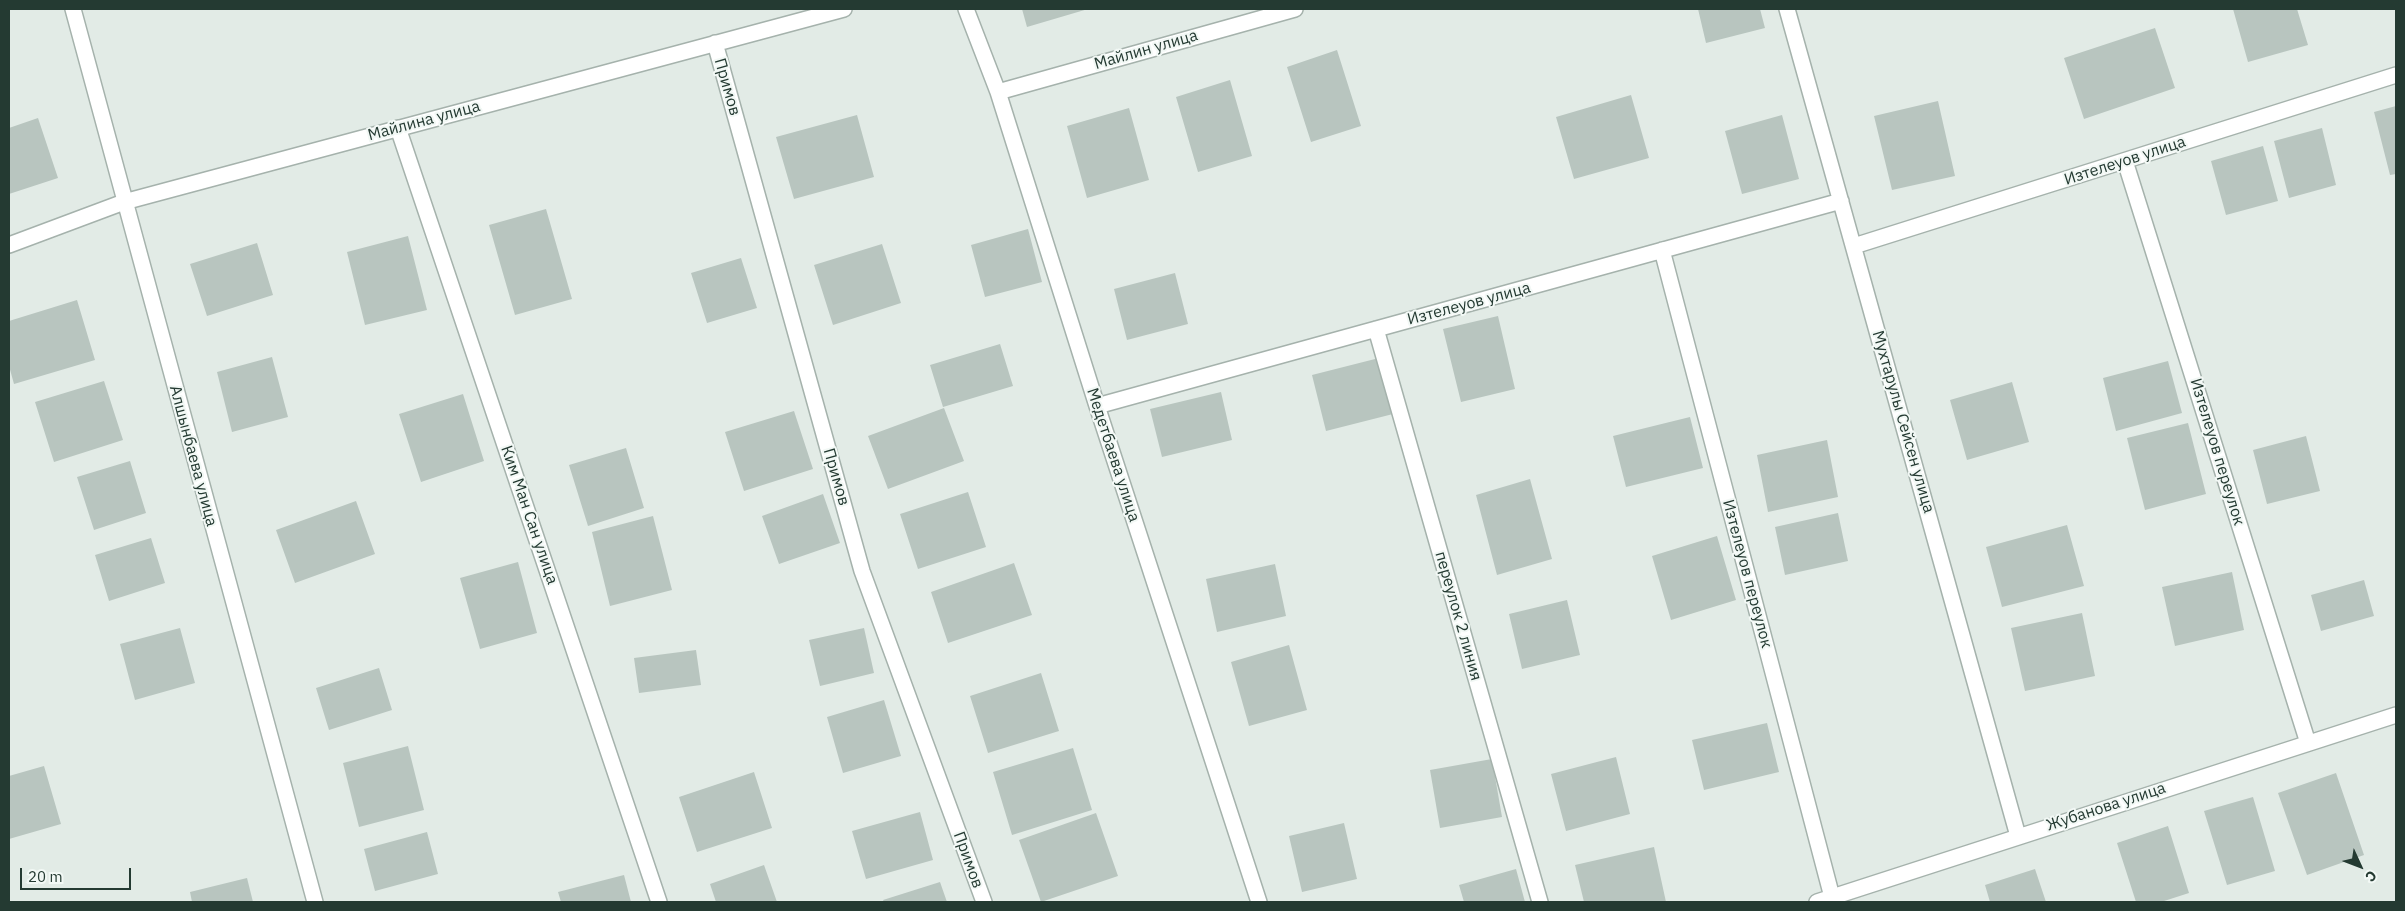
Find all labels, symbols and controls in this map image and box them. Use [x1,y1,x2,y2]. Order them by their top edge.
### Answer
street label: Майлин улица [1092,26,1200,74]
street label: Примов [710,56,744,118]
street label: Майлина улица [366,97,482,145]
street label: Изтелеуов улица [2062,132,2188,190]
street label: Изтелеуов улица [1405,278,1533,330]
street label: Мухтарулы Сейсен улица [1868,329,1938,515]
street label: Изтелеуов переулок [2185,376,2249,528]
street label: Алшынбаева улица [165,383,221,529]
street label: Медетбаева улица [1082,386,1144,524]
street label: Ким Ман Сан улица [496,443,562,587]
street label: Примов [819,446,853,508]
street label: Изтелеуов переулок [1718,498,1776,650]
street label: переулок 2 линия [1430,549,1486,683]
street label: Жубанова улица [2044,779,2168,835]
street label: Примов [949,829,987,891]
north arrow [2335,841,2385,891]
scale bar [22,858,134,890]
text: 20 m [28,867,63,886]
text: С [2361,867,2381,886]

